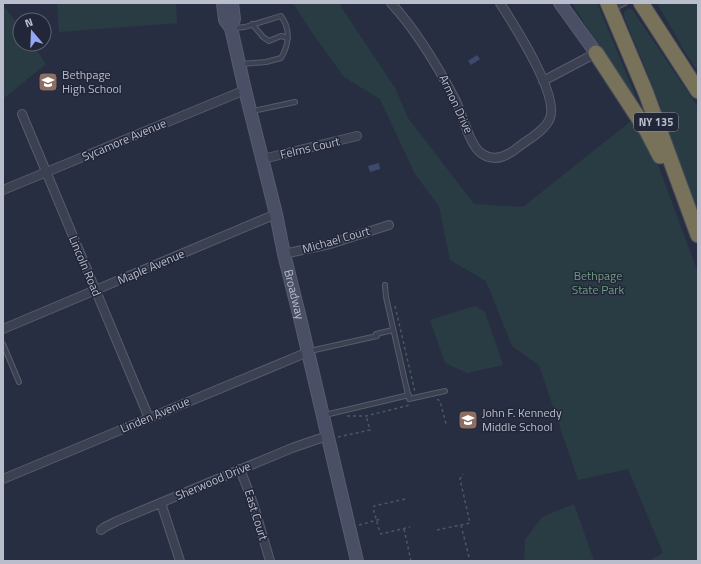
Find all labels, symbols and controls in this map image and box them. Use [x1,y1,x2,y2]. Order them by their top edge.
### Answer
north arrow [12,12,52,52]
text: N [23,14,35,31]
place label: Bethpage High School [62,65,122,98]
school or university icon: Bethpage High School [37,71,59,93]
street label: Armon Drive [435,71,478,136]
street label: Sycamore Avenue [79,113,169,166]
road number: NY 135 [634,113,678,131]
street label: Felms Court [278,131,342,164]
street label: Michael Court [300,221,373,258]
street label: Lincoln Road [64,233,107,299]
street label: Maple Avenue [114,244,187,289]
park label: Bethpage State Park [572,266,624,299]
street label: Broadway [279,267,310,322]
street label: Linden Avenue [117,391,193,438]
place label: John F. Kennedy Middle School [482,403,562,436]
school or university icon: John F. Kennedy Middle School [457,409,479,431]
street label: Sherwood Drive [172,456,253,505]
street label: East Court [240,487,273,544]

